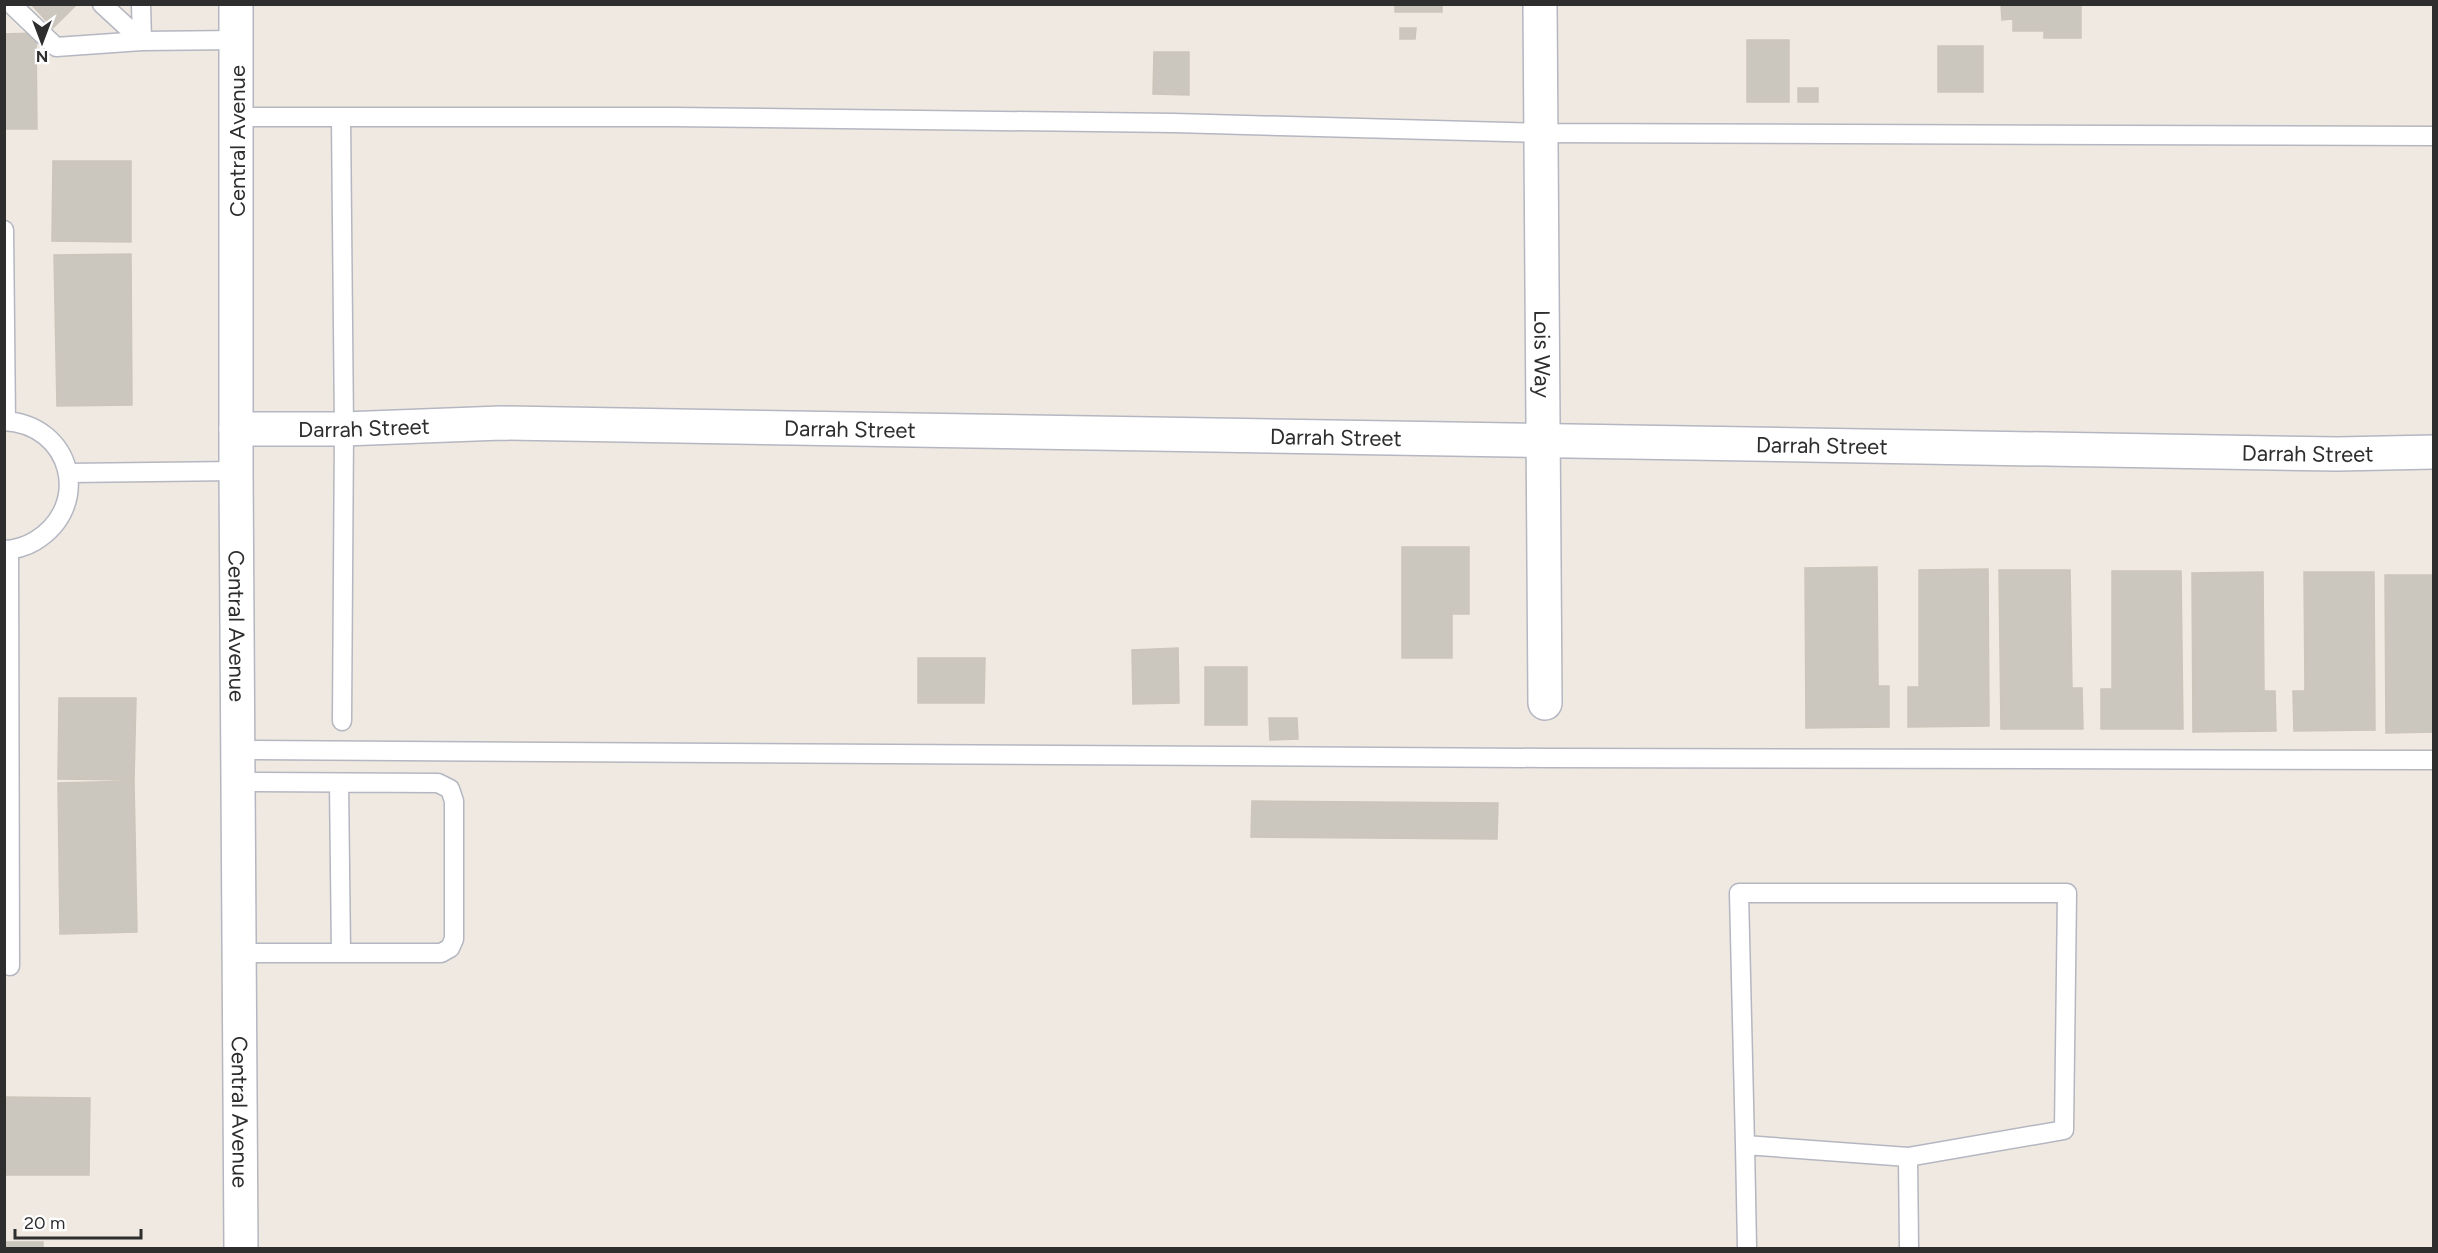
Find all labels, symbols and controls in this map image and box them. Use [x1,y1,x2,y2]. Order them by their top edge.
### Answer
north arrow [12,12,72,72]
text: N [36,47,48,66]
street label: Central Avenue [224,65,251,217]
street label: Lois Way [1529,310,1556,398]
street label: Darrah Street [298,412,430,443]
street label: Darrah Street [784,414,916,444]
street label: Darrah Street [1270,422,1402,452]
street label: Darrah Street [1756,431,1888,460]
street label: Darrah Street [2241,439,2374,468]
street label: Central Avenue [223,550,251,702]
street label: Central Avenue [226,1036,254,1188]
scale bar [15,1202,141,1240]
text: 20 m [24,1212,65,1234]

